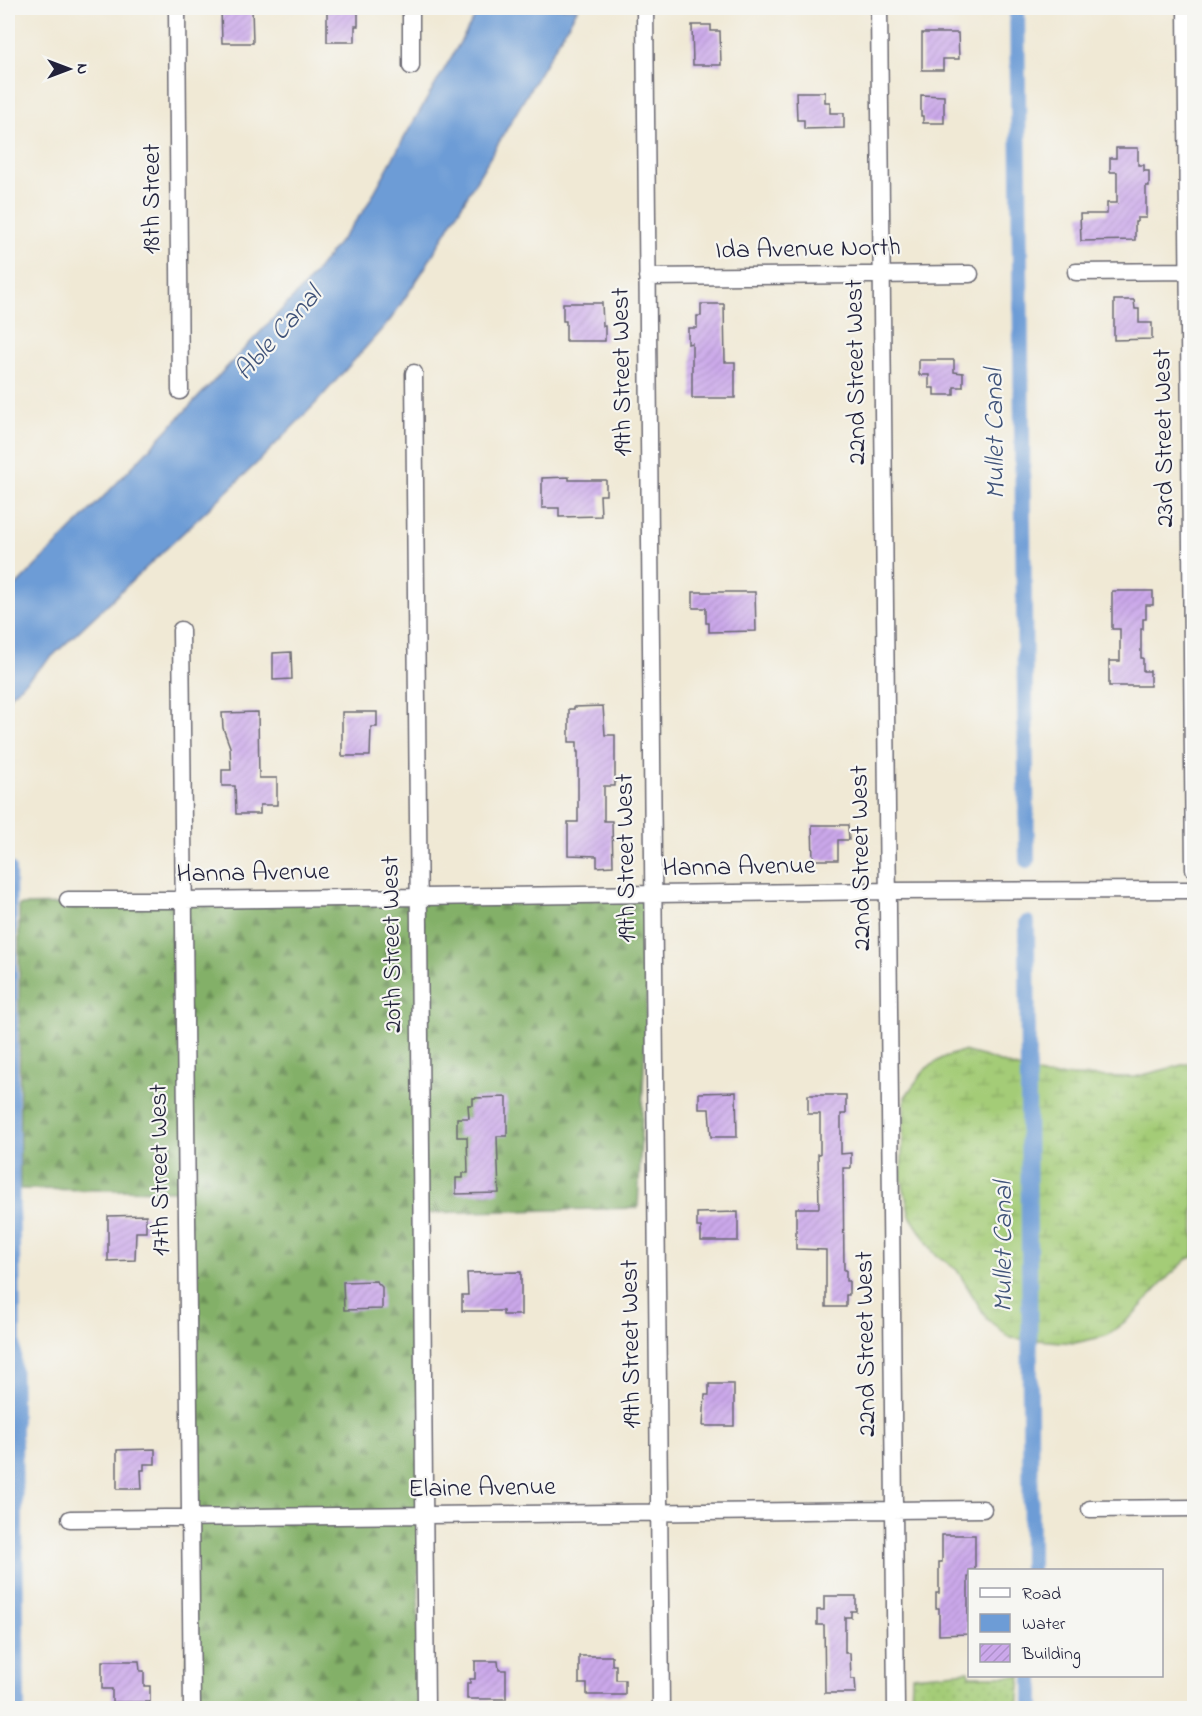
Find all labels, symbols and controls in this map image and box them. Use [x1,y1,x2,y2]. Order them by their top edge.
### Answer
north arrow [39,39,99,99]
text: N [70,64,94,75]
street label: 18th Street [134,143,172,255]
street label: Ida Avenue North [715,229,901,271]
water label: Able Canal [226,276,334,390]
street label: 22nd Street West [836,279,878,465]
street label: 19th Street West [603,287,643,457]
street label: 23rd Street West [1144,348,1186,528]
water label: Mullet Canal [975,365,1017,500]
street label: 22nd Street West [841,765,883,951]
street label: 19th Street West [607,773,647,943]
street label: Hanna Avenue [662,848,816,888]
street label: Hanna Avenue [176,854,330,894]
street label: 20th Street West [372,855,414,1033]
street label: 17th Street West [140,1083,182,1256]
water label: Mullet Canal [985,1178,1024,1312]
street label: 22nd Street West [846,1251,888,1437]
street label: 19th Street West [612,1259,652,1429]
street label: Elaine Avenue [408,1469,556,1509]
legend [968,1569,1163,1677]
text: Road [1022,1582,1061,1608]
text: Water [1022,1612,1066,1638]
text: Building [1021,1642,1081,1669]

